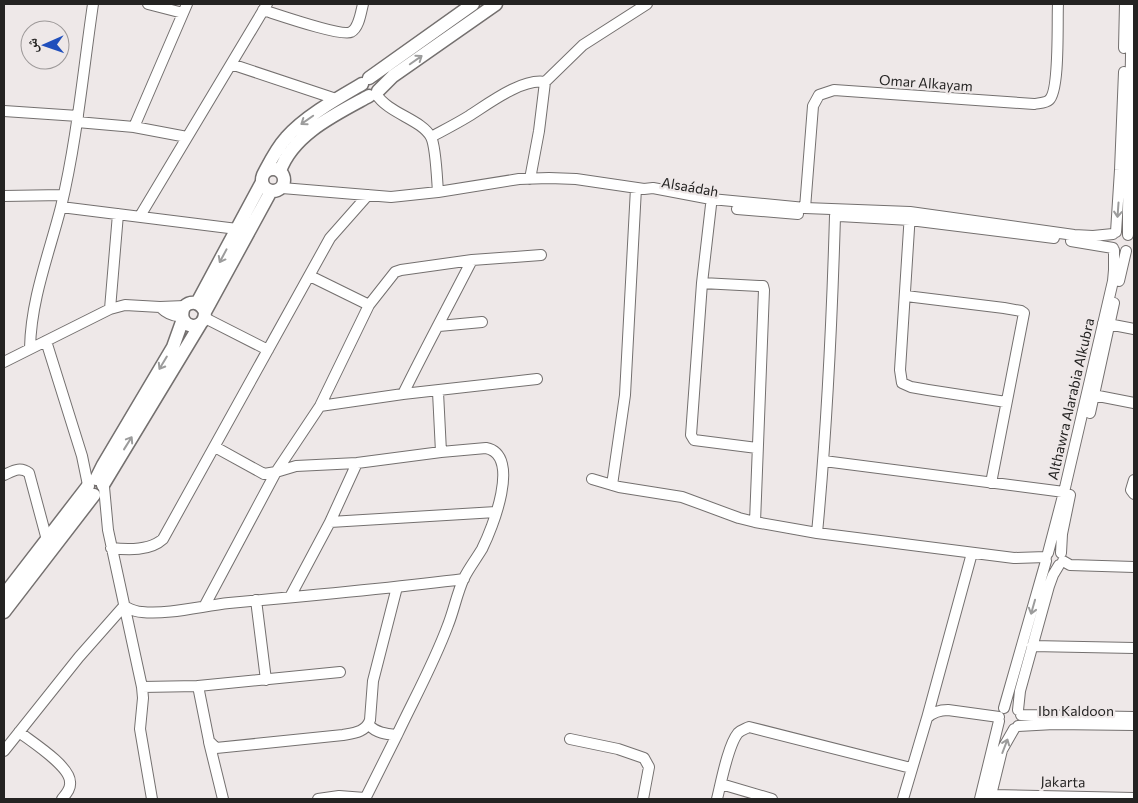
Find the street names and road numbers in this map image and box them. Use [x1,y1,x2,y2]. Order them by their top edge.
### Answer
street label: Omar Alkayam [879,71,973,94]
street label: Alsaádah [660,173,720,200]
street label: Althawra Alarabia Alkubra [1044,316,1097,482]
street label: Ibn Kaldoon [1038,702,1114,719]
street label: Jakarta [1040,773,1086,790]

